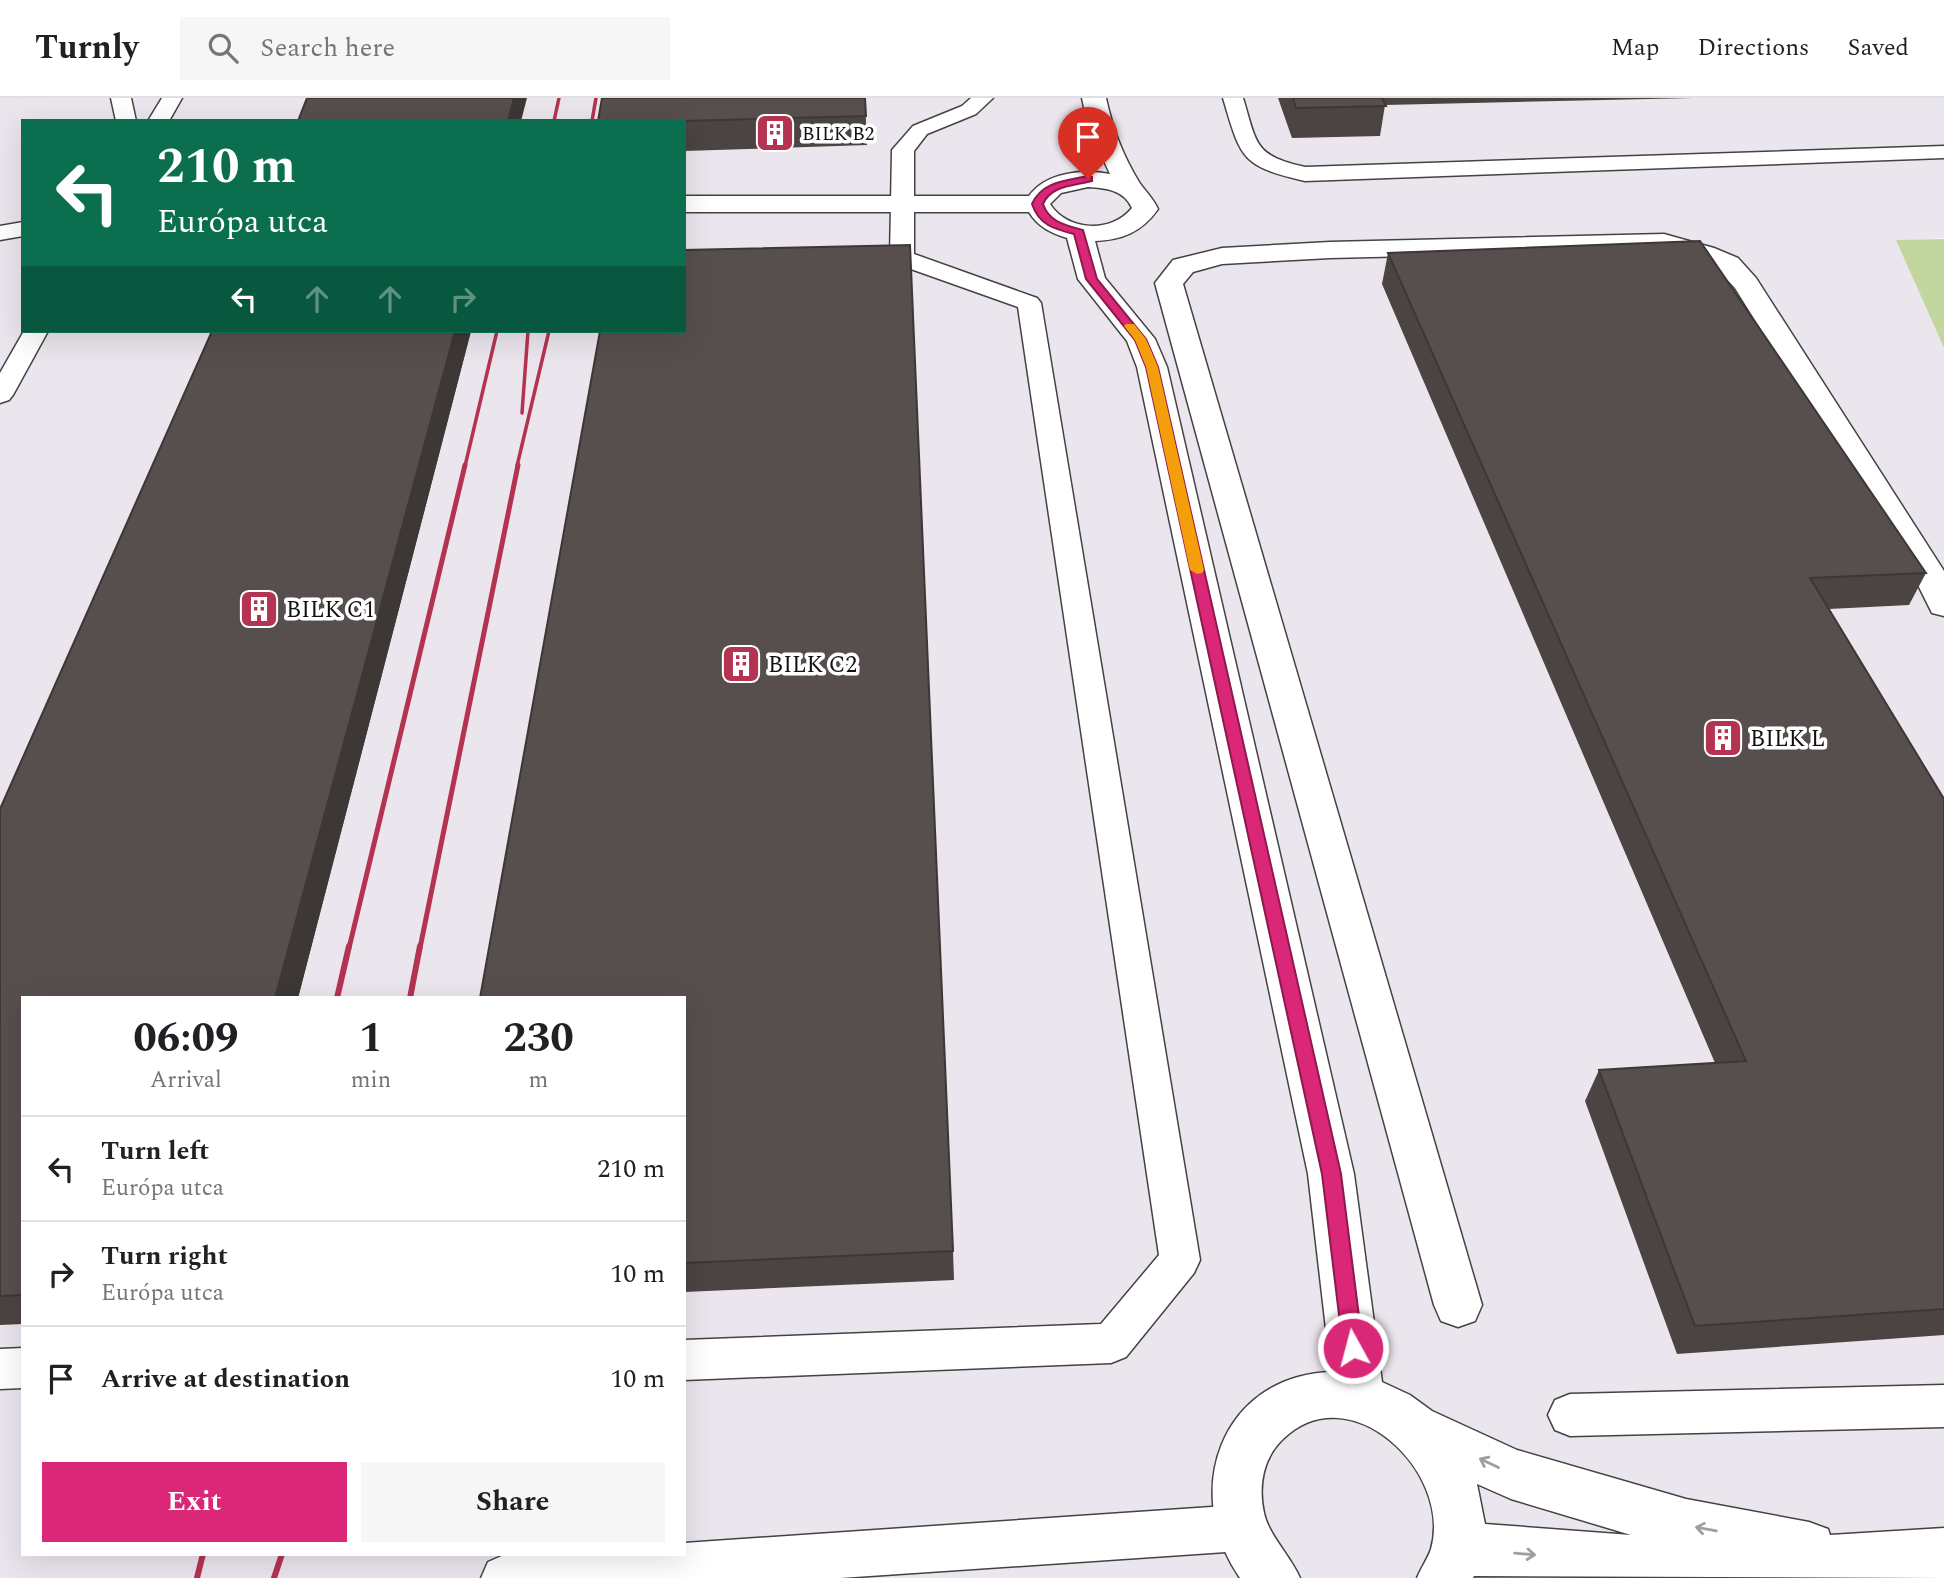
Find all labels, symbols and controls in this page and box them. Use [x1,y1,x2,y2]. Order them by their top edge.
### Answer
search box [180,17,670,80]
text: Turnly [35,23,138,73]
text: Search here [260,28,395,68]
icon: search [204,29,242,67]
text: Map [1611,30,1659,66]
text: Directions [1697,30,1809,66]
text: Saved [1847,30,1909,66]
pin [1058,107,1118,179]
building icon: BILK B2 [754,112,796,154]
icon: arrive [1069,118,1107,156]
place label: BILK B2 [802,120,874,149]
text: 210 m [157,130,296,205]
icon: left [42,147,133,238]
text: Európa utca [157,198,328,247]
icon: left [225,280,263,318]
icon: ahead [298,280,336,318]
icon: ahead [371,280,409,318]
icon: right [444,280,482,318]
building icon: BILK C1 [238,588,280,630]
place label: BILK C1 [286,593,375,628]
building icon: BILK C2 [720,643,762,685]
place label: BILK C2 [768,648,857,683]
building icon: BILK L [1702,717,1744,759]
place label: BILK L [1750,722,1825,757]
text: 06:09 [133,1007,239,1070]
text: 1 [359,1007,383,1070]
text: 230 [503,1007,574,1070]
text: Arrival [150,1063,222,1098]
text: min [351,1063,391,1098]
text: m [529,1063,548,1098]
text: Turn left [101,1131,209,1171]
text: 210 m [597,1149,665,1189]
icon: left [42,1150,80,1188]
text: Európa utca [101,1171,224,1206]
text: Turn right [101,1236,228,1276]
text: 10 m [610,1254,665,1294]
icon: right [42,1255,80,1293]
text: Európa utca [101,1276,224,1311]
position arrow [1316,1311,1390,1385]
text: Arrive at destination [101,1359,350,1399]
text: 10 m [610,1359,665,1399]
icon: arrive [42,1360,80,1398]
one-way arrow [1479,1456,1500,1470]
button: Exit [42,1462,347,1542]
button: Share [361,1462,665,1542]
one-way arrow [1695,1522,1718,1535]
one-way arrow [1513,1548,1536,1561]

